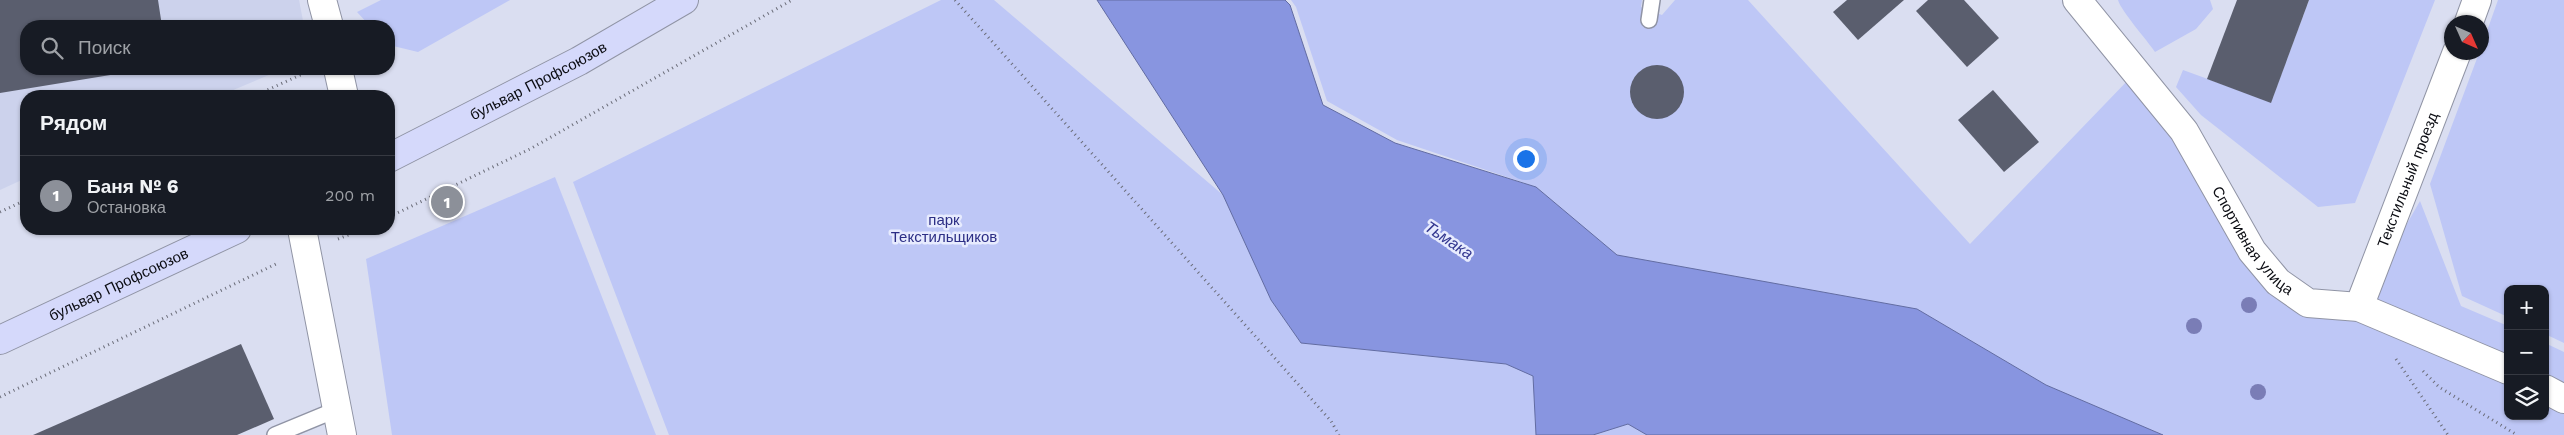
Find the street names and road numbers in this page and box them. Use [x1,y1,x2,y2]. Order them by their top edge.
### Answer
street label: бульвар Профсоюзов [467,38,610,124]
street label: Текстильный проезд [2374,110,2442,250]
street label: Спортивная улица [2208,183,2297,299]
street label: бульвар Профсоюзов [46,244,191,325]

